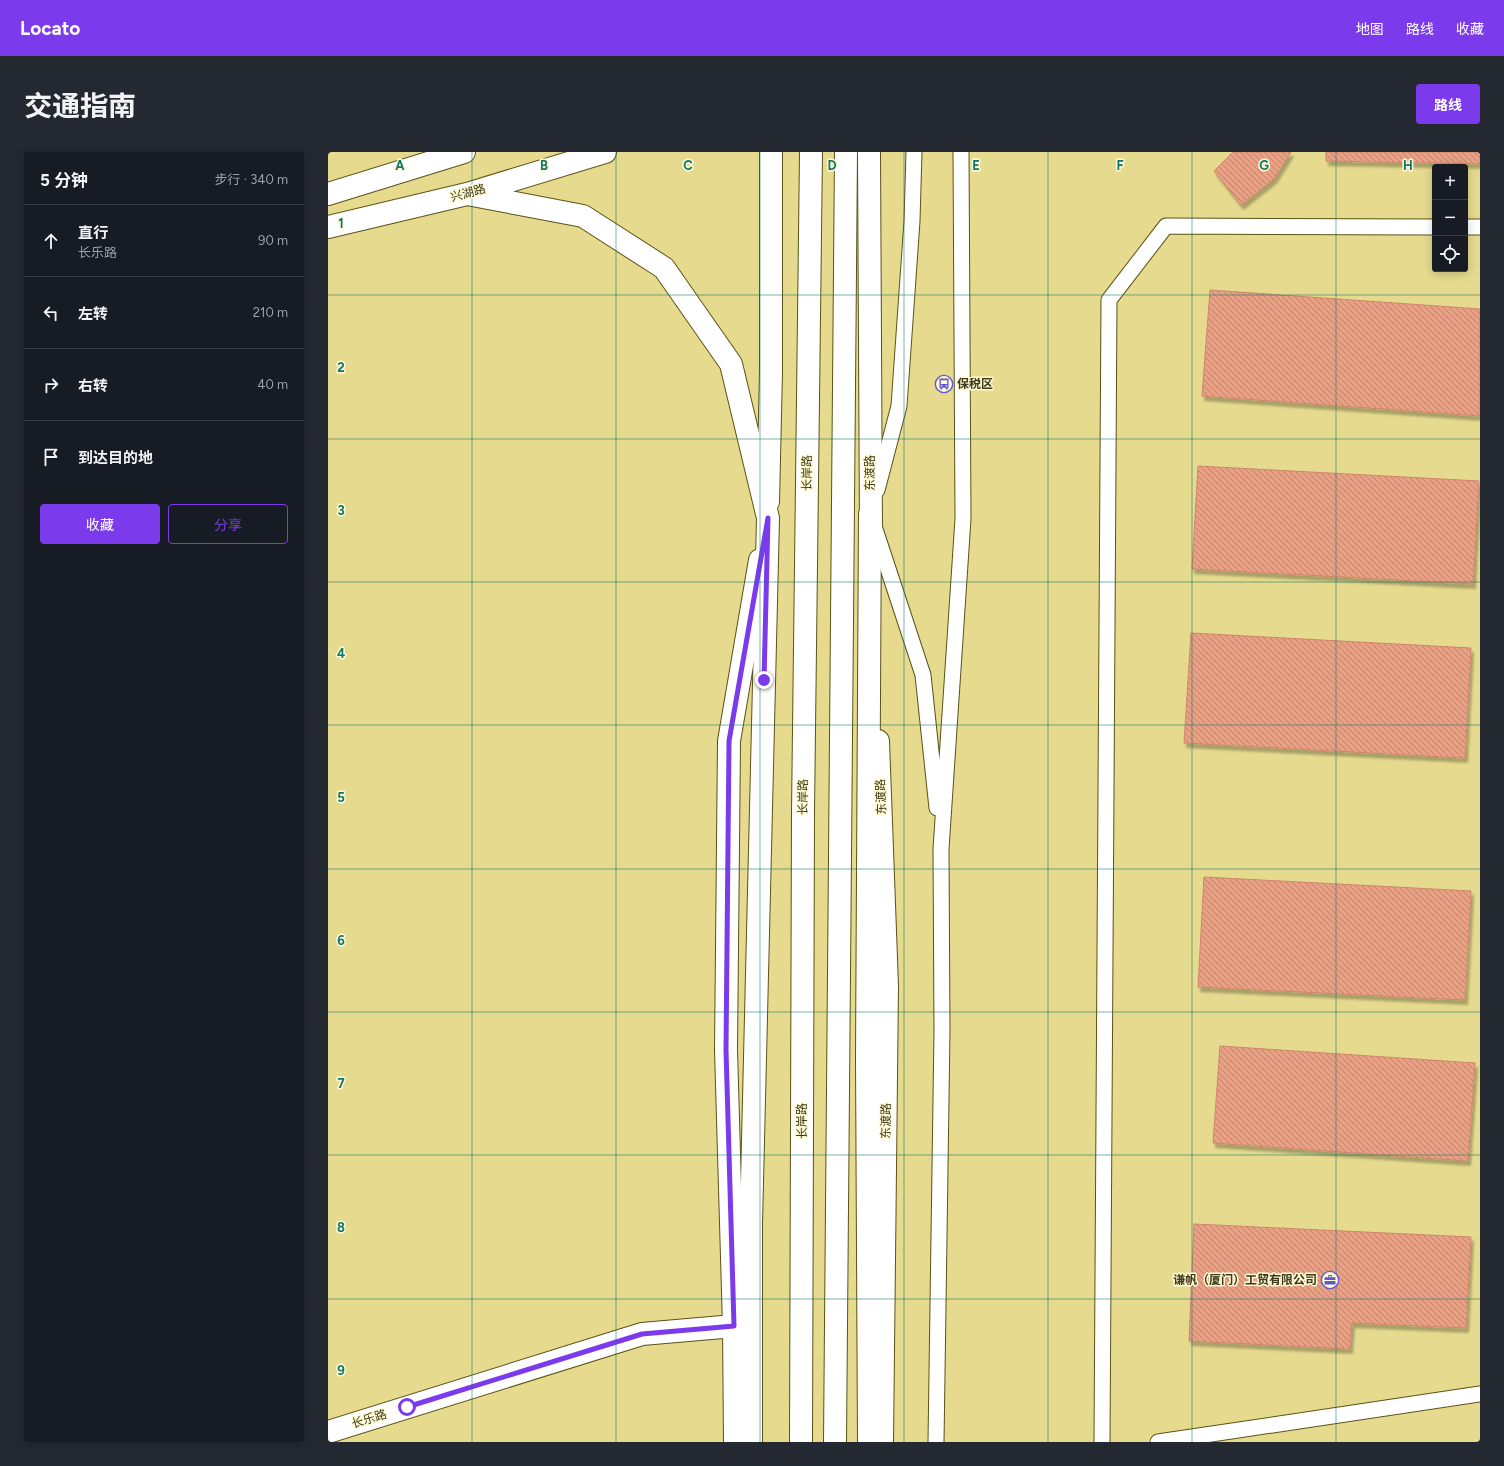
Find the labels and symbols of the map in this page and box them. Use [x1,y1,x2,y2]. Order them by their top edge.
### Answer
text: A [395,158,405,173]
text: B [540,158,548,173]
text: C [683,158,693,173]
text: D [827,158,837,173]
text: E [972,158,980,173]
text: F [1116,158,1124,173]
text: G [1259,158,1269,173]
text: H [1403,158,1413,173]
street label: 兴湖路 [449,182,487,204]
text: 1 [338,216,344,231]
text: 2 [337,360,345,375]
bus stop icon: 保税区 [934,374,954,394]
place label: 保税区 [957,377,993,391]
street label: 长岸路 [800,455,814,491]
street label: 东渡路 [863,455,877,491]
text: 3 [337,503,345,518]
text: 4 [337,646,345,661]
route end [755,671,773,689]
street label: 长岸路 [796,779,810,815]
street label: 东渡路 [873,779,889,815]
text: 5 [337,790,345,805]
text: 6 [337,933,345,948]
text: 7 [337,1076,345,1091]
street label: 长岸路 [795,1103,809,1139]
street label: 东渡路 [879,1103,893,1139]
text: 8 [337,1220,345,1235]
office icon: 谦帆（厦门）工贸有限公司 [1320,1270,1340,1290]
place label: 谦帆（厦门）工贸有限公司 [1173,1273,1317,1287]
text: 9 [337,1363,345,1378]
route start [398,1398,416,1416]
street label: 长乐路 [350,1407,388,1431]

